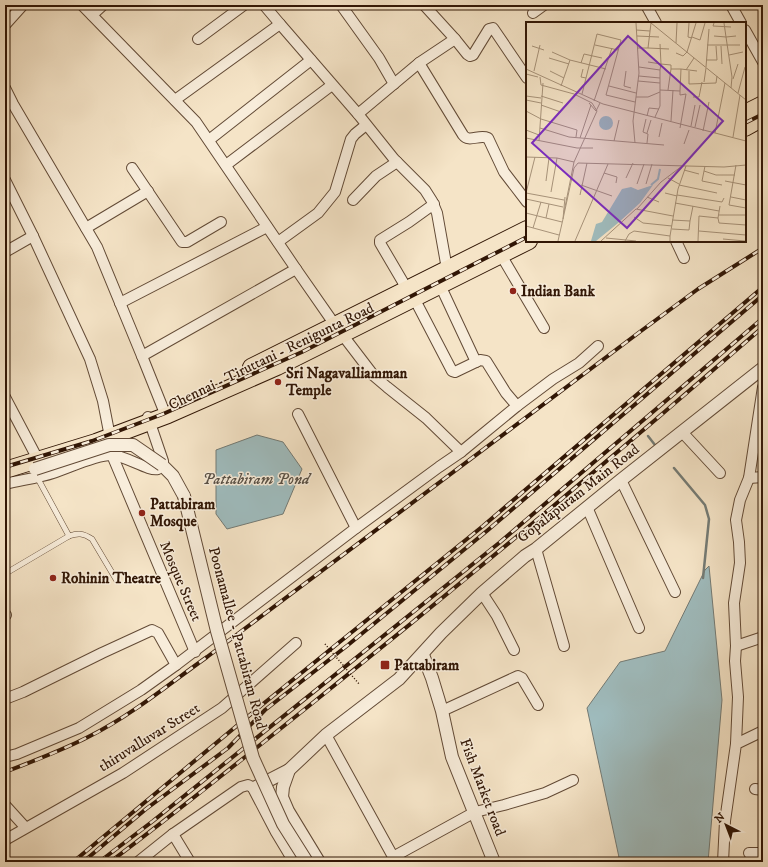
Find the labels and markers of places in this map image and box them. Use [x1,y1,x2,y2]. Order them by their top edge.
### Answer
place label: Indian Bank [521,282,595,301]
marker: Indian Bank [508,286,518,296]
place label: Sri Nagavalliamman Temple [285,364,408,400]
marker: Sri Nagavalliamman Temple [273,377,283,387]
place label: Pattabiram Mosque [150,495,216,532]
marker: Pattabiram Mosque [137,508,147,518]
place label: Rohinin Theatre [61,569,162,588]
marker: Rohinin Theatre [48,573,58,583]
place label: Pattabiram [394,656,460,675]
marker: Pattabiram [379,659,391,671]

